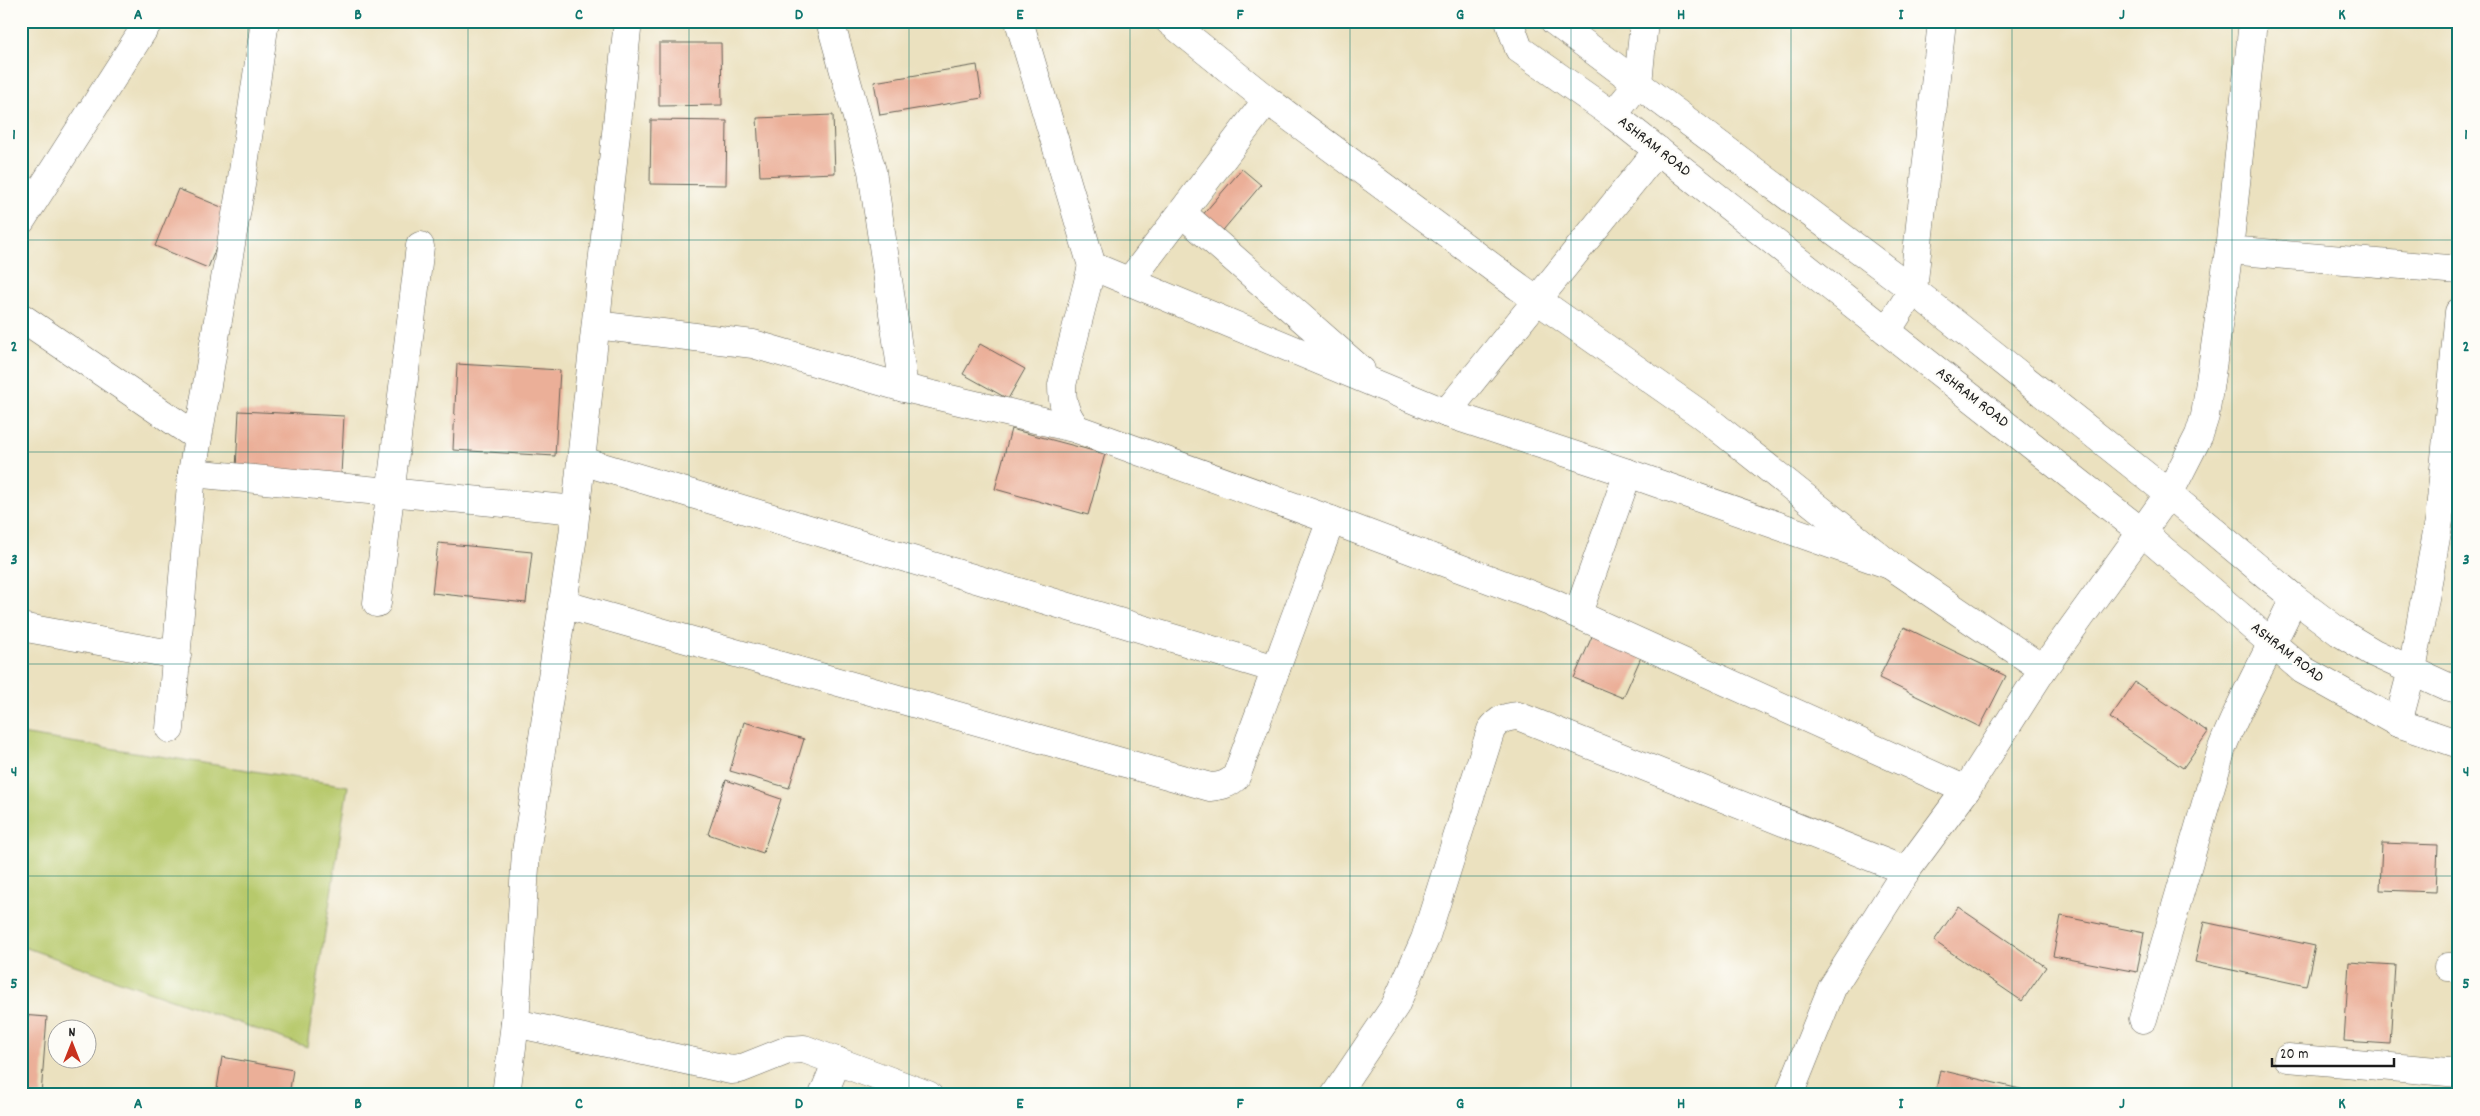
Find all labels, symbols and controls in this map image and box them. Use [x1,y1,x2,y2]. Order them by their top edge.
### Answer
text: A [134,4,143,27]
text: B [354,4,362,27]
text: C [575,4,583,27]
text: D [795,4,804,27]
text: E [1016,4,1024,27]
text: F [1236,4,1244,27]
text: G [1456,4,1464,27]
text: H [1677,4,1685,27]
text: I [1899,4,1905,27]
text: J [2119,4,2125,27]
text: K [2338,4,2346,27]
street label: ASHRAM ROAD [1612,111,1696,183]
text: 1 [12,124,16,147]
text: 1 [2464,124,2468,147]
text: 2 [11,336,18,359]
text: 2 [2463,336,2470,359]
street label: ASHRAM ROAD [1930,362,2014,434]
text: 3 [10,549,18,572]
text: 3 [2462,549,2470,572]
street label: ASHRAM ROAD [2245,617,2329,689]
text: 4 [11,761,17,784]
text: 4 [2463,761,2469,784]
text: 5 [10,973,18,996]
text: 5 [2462,973,2470,996]
north arrow [48,1018,98,1068]
text: N [69,1023,76,1043]
scale bar [2272,1036,2395,1068]
text: 20 m [2280,1044,2308,1066]
text: A [134,1093,143,1116]
text: B [354,1093,362,1116]
text: C [575,1093,583,1116]
text: D [795,1093,804,1116]
text: E [1016,1093,1024,1116]
text: F [1236,1093,1244,1116]
text: G [1456,1093,1464,1116]
text: H [1677,1093,1685,1116]
text: I [1899,1093,1905,1116]
text: J [2119,1093,2125,1116]
text: K [2338,1093,2346,1116]

